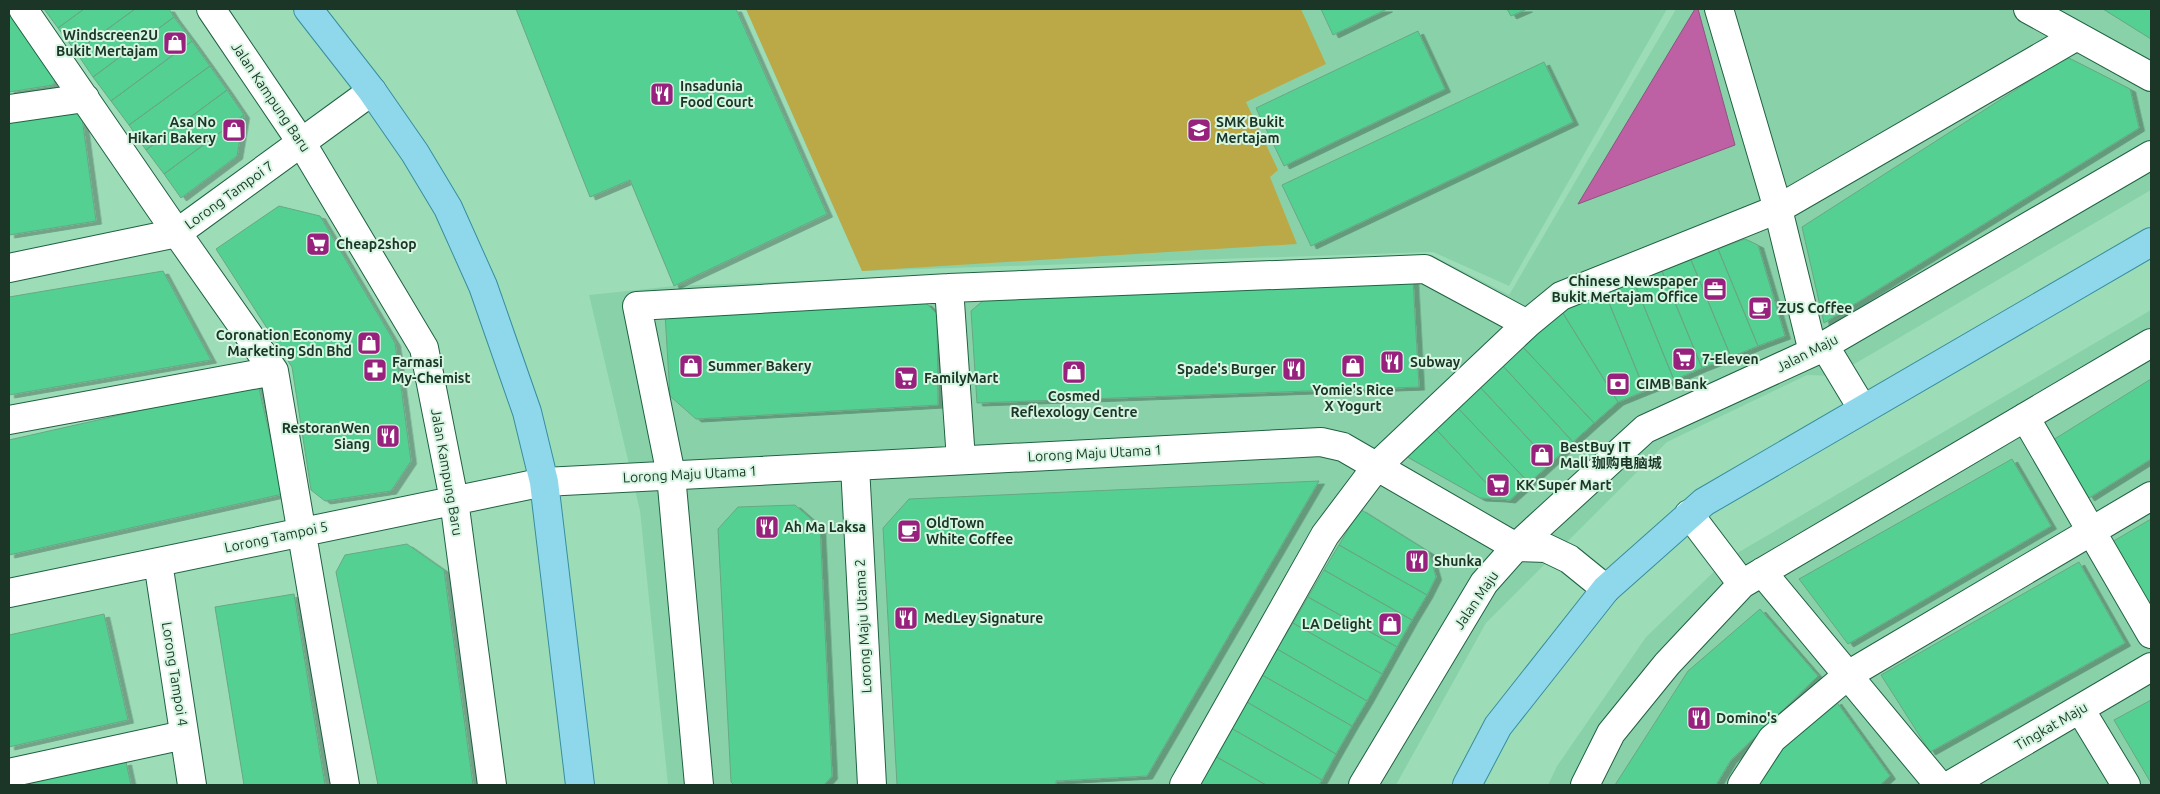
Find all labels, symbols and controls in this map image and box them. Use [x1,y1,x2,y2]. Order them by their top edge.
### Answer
place label: Windscreen2U Bukit Mertajam [56,27,158,59]
shop icon: Windscreen2U Bukit Mertajam [162,30,188,56]
street label: Jalan Kampung Baru [228,39,314,155]
place label: Insadunia Food Court [680,78,754,110]
restaurant icon: Insadunia Food Court [649,81,675,107]
place label: Asa No Hikari Bakery [128,114,217,146]
place label: SMK Bukit Mertajam [1216,114,1284,146]
shop icon: Asa No Hikari Bakery [221,117,247,143]
school or university icon: SMK Bukit Mertajam [1186,117,1212,143]
street label: Lorong Tampoi 7 [182,158,276,232]
supermarket icon: Cheap2shop [305,231,331,257]
place label: Cheap2shop [336,236,417,252]
place label: Chinese Newspaper Bukit Mertajam Office [1552,273,1698,305]
office icon: Chinese Newspaper Bukit Mertajam Office [1702,276,1728,302]
cafe icon: ZUS Coffee [1747,295,1773,321]
place label: ZUS Coffee [1778,300,1852,316]
place label: Coronation Economy Marketing Sdn Bhd [216,327,353,359]
shop icon: Coronation Economy Marketing Sdn Bhd [356,330,382,356]
street label: Jalan Maju [1774,331,1840,375]
supermarket icon: 7-Eleven [1671,346,1697,372]
restaurant icon: Subway [1379,349,1405,375]
place label: 7-Eleven [1702,351,1759,367]
shop icon: Summer Bakery [678,353,704,379]
shop icon: Yomie's Rice X Yogurt [1340,353,1366,379]
place label: Farmasi My-Chemist [392,354,471,386]
place label: Subway [1410,354,1461,370]
restaurant icon: Spade's Burger [1281,356,1307,382]
pharmacy icon: Farmasi My-Chemist [362,357,388,383]
place label: Summer Bakery [708,358,812,374]
shop icon: Cosmed Reflexology Centre [1061,359,1087,385]
place label: Spade's Burger [1177,361,1276,377]
supermarket icon: FamilyMart [893,365,919,391]
place label: FamilyMart [924,370,998,386]
bank icon: CIMB Bank [1605,371,1631,397]
place label: CIMB Bank [1636,376,1707,392]
place label: Yomie's Rice X Yogurt [1312,382,1394,414]
place label: Cosmed Reflexology Centre [1010,388,1138,420]
street label: Jalan Kampung Baru [428,407,466,537]
place label: RestoranWen Siang [282,420,370,452]
restaurant icon: RestoranWen Siang [375,423,401,449]
place label: BestBuy IT Mall 珈购电脑城 [1560,439,1662,471]
street label: Lorong Maju Utama 1 [1027,441,1163,465]
shop icon: BestBuy IT Mall 珈购电脑城 [1529,442,1555,468]
street label: Lorong Maju Utama 1 [622,462,758,486]
supermarket icon: KK Super Mart [1485,472,1511,498]
place label: KK Super Mart [1516,477,1611,493]
restaurant icon: Ah Ma Laksa [754,514,780,540]
place label: OldTown White Coffee [926,515,1013,547]
street label: Lorong Tampoi 5 [223,518,329,556]
cafe icon: OldTown White Coffee [896,518,922,544]
place label: Ah Ma Laksa [784,519,866,535]
restaurant icon: Shunka [1404,548,1430,574]
place label: Shunka [1434,553,1482,569]
street label: Lorong Maju Utama 2 [851,558,875,694]
street label: Jalan Maju [1451,568,1501,632]
restaurant icon: MedLey Signature [893,605,919,631]
place label: MedLey Signature [924,610,1043,626]
shop icon: LA Delight [1377,611,1403,637]
place label: LA Delight [1302,616,1372,632]
street label: Lorong Tampoi 4 [159,621,191,727]
street label: Tingkat Maju [2012,699,2090,753]
restaurant icon: Domino's [1686,705,1712,731]
place label: Domino's [1716,710,1777,726]

